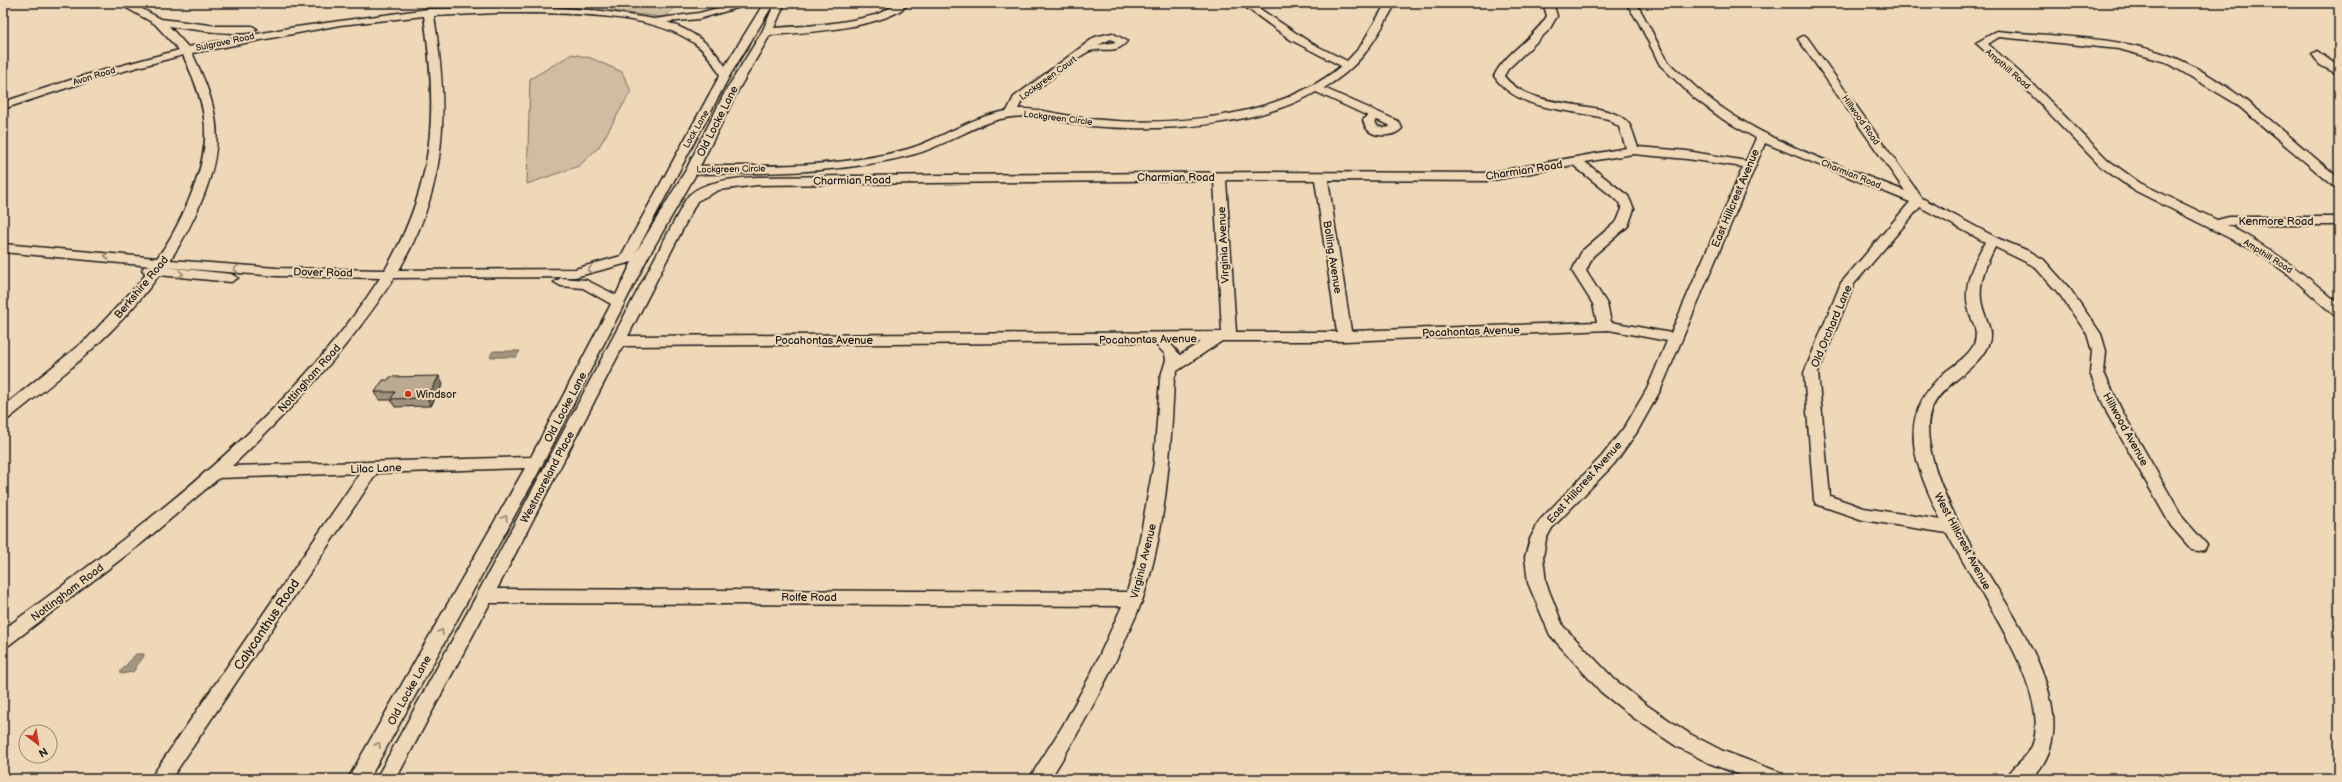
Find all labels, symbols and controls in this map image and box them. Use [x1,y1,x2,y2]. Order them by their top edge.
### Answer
street label: Sulgrave Road [195,31,255,54]
street label: Ampthill Road [1983,47,2032,92]
street label: Lockgreen Court [1018,54,1079,103]
street label: Avon Road [72,65,117,88]
street label: Old Locke Lane [694,83,741,159]
street label: Hillwood Road [1839,93,1882,147]
street label: Lock Lane [681,108,712,150]
street label: Lockgreen Circle [1023,109,1094,128]
street label: East Hillcrest Avenue [1709,147,1762,249]
street label: Charmian Road [1819,157,1882,191]
street label: Charmian Road [1485,158,1564,183]
street label: Lockgreen Circle [696,163,766,176]
street label: Charmian Road [1137,171,1215,184]
street label: Charmian Road [813,173,891,188]
street label: Virginia Avenue [1215,206,1232,284]
street label: Kenmore Road [2239,215,2313,228]
street label: Bolling Avenue [1320,220,1345,295]
street label: Ampthill Road [2241,237,2294,276]
one-way arrow [104,251,110,260]
street label: Berkshire Road [112,254,171,321]
one-way arrow [233,264,239,273]
street label: Dover Road [293,265,353,280]
one-way arrow [587,266,593,274]
one-way arrow [178,269,184,278]
street label: Old Orchard Lane [1808,283,1855,369]
street label: Pocahontas Avenue [1422,323,1521,340]
street label: Pocahontas Avenue [1099,332,1198,347]
street label: Pocahontas Avenue [775,334,873,347]
street label: Nottingham Road [275,342,343,415]
street label: Old Locke Lane [541,369,590,445]
place label: Windsor [416,388,457,401]
marker: Windsor [403,389,413,399]
street label: Hillwood Avenue [2100,390,2151,468]
street label: Westmoreland Place [518,429,577,525]
street label: East Hillcrest Avenue [1544,438,1625,526]
street label: Lilac Lane [350,461,402,476]
street label: West Hillcrest Avenue [1931,491,1994,592]
one-way arrow [500,515,507,522]
street label: Virginia Avenue [1128,522,1159,600]
street label: Nottingham Road [29,561,106,624]
street label: Calycanthus Road [230,576,303,673]
street label: Rolfe Road [781,591,837,604]
one-way arrow [437,629,444,636]
street label: Old Locke Lane [385,653,434,727]
north arrow [18,724,58,764]
one-way arrow [373,742,380,749]
text: N [36,744,50,760]

